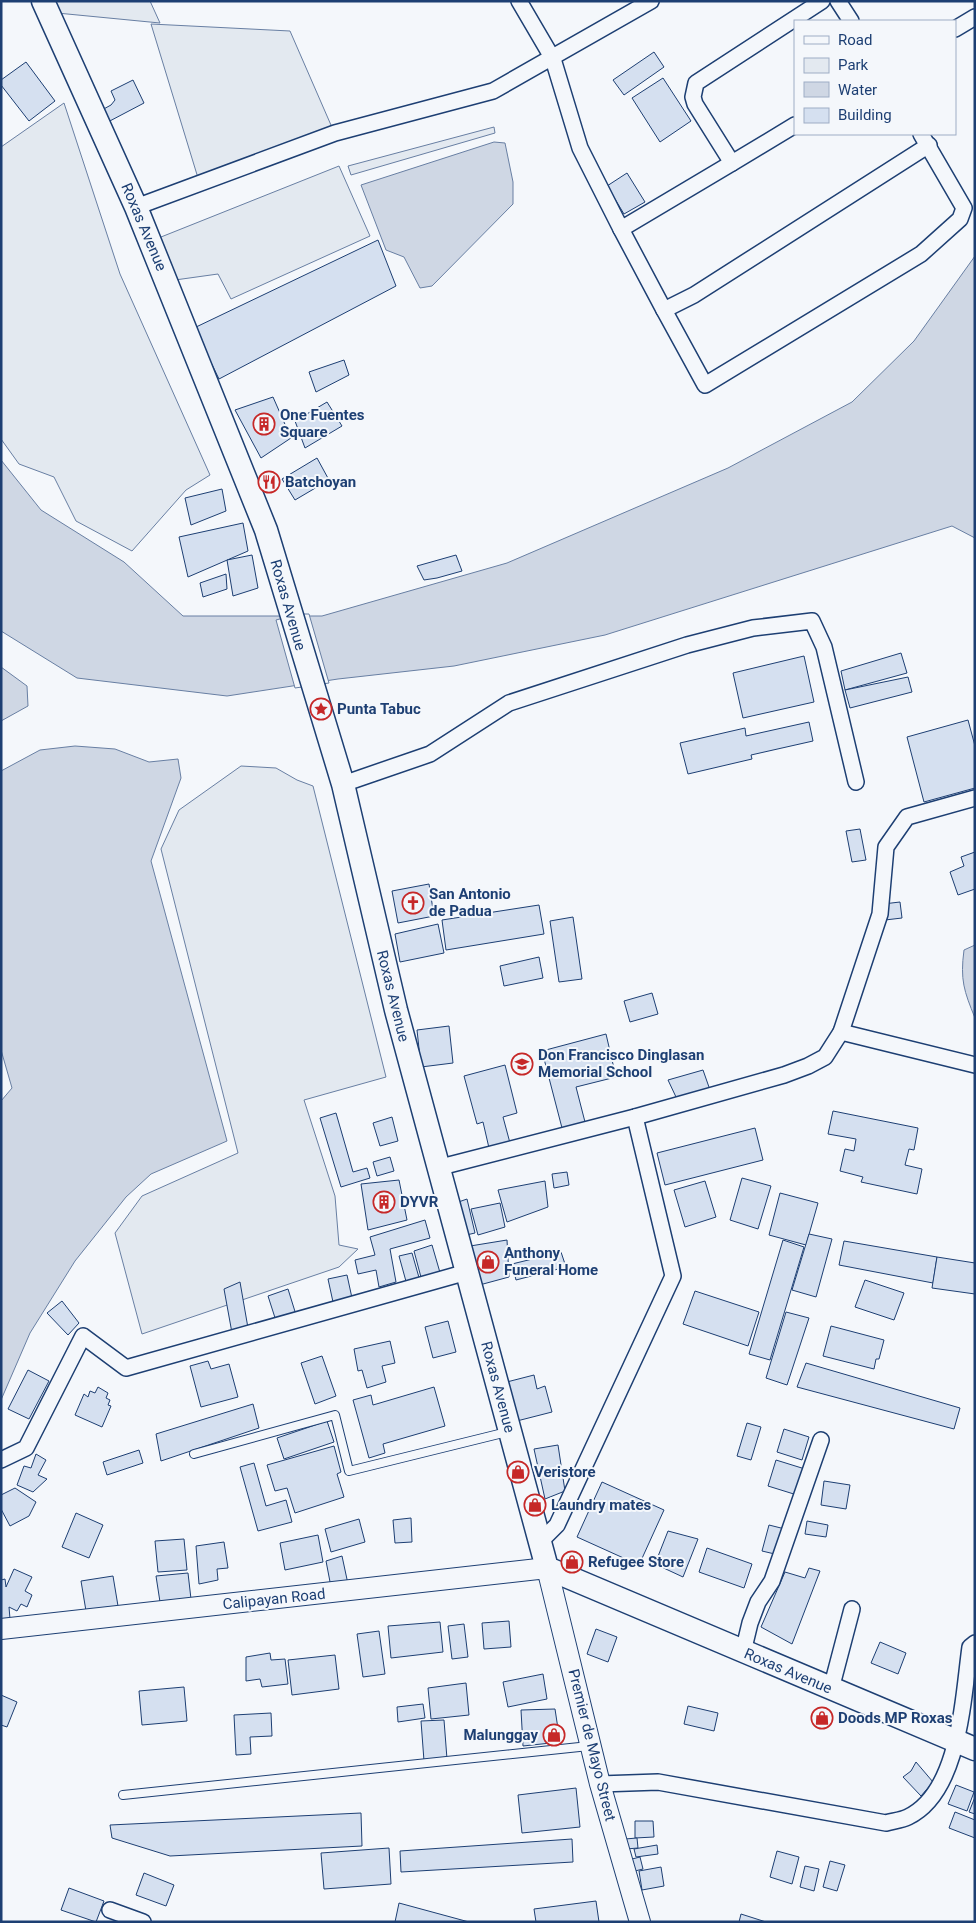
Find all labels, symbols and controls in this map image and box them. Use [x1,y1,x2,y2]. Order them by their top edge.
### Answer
legend [794,20,956,135]
text: Road [838,31,872,49]
text: Park [838,56,869,74]
text: Water [838,81,877,99]
text: Building [838,106,892,124]
street label: Roxas Avenue [117,180,171,274]
place label: One Fuentes Square [280,406,365,441]
building icon: One Fuentes Square [252,412,276,436]
restaurant icon: Batchoyan [257,470,281,494]
place label: Batchoyan [285,473,356,491]
street label: Roxas Avenue [266,557,310,653]
place icon: Punta Tabuc [309,697,333,721]
place label: Punta Tabuc [337,700,421,718]
place label: San Antonio de Padua [429,885,511,920]
church icon: San Antonio de Padua [401,891,425,915]
street label: Roxas Avenue [373,948,413,1044]
place label: Don Francisco Dinglasan Memorial School [538,1046,704,1081]
school or university icon: Don Francisco Dinglasan Memorial School [510,1052,534,1076]
building icon: DYVR [372,1190,396,1214]
place label: DYVR [400,1193,439,1211]
place label: Anthony Funeral Home [504,1244,598,1279]
shop icon: Anthony Funeral Home [476,1250,500,1274]
street label: Roxas Avenue [477,1339,519,1435]
shop icon: Veristore [506,1460,530,1484]
place label: Veristore [534,1463,596,1481]
shop icon: Laundry mates [523,1493,547,1517]
place label: Laundry mates [551,1496,651,1514]
shop icon: Refugee Store [560,1550,584,1574]
place label: Refugee Store [588,1553,684,1571]
street label: Calipayan Road [222,1585,326,1613]
street label: Roxas Avenue [741,1644,835,1698]
street label: Premier de Mayo Street [564,1667,620,1823]
shop icon: Doods MP Roxas [810,1706,834,1730]
place label: Doods MP Roxas [838,1709,953,1727]
shop icon: Malunggay [542,1723,566,1747]
place label: Malunggay [463,1726,538,1744]

